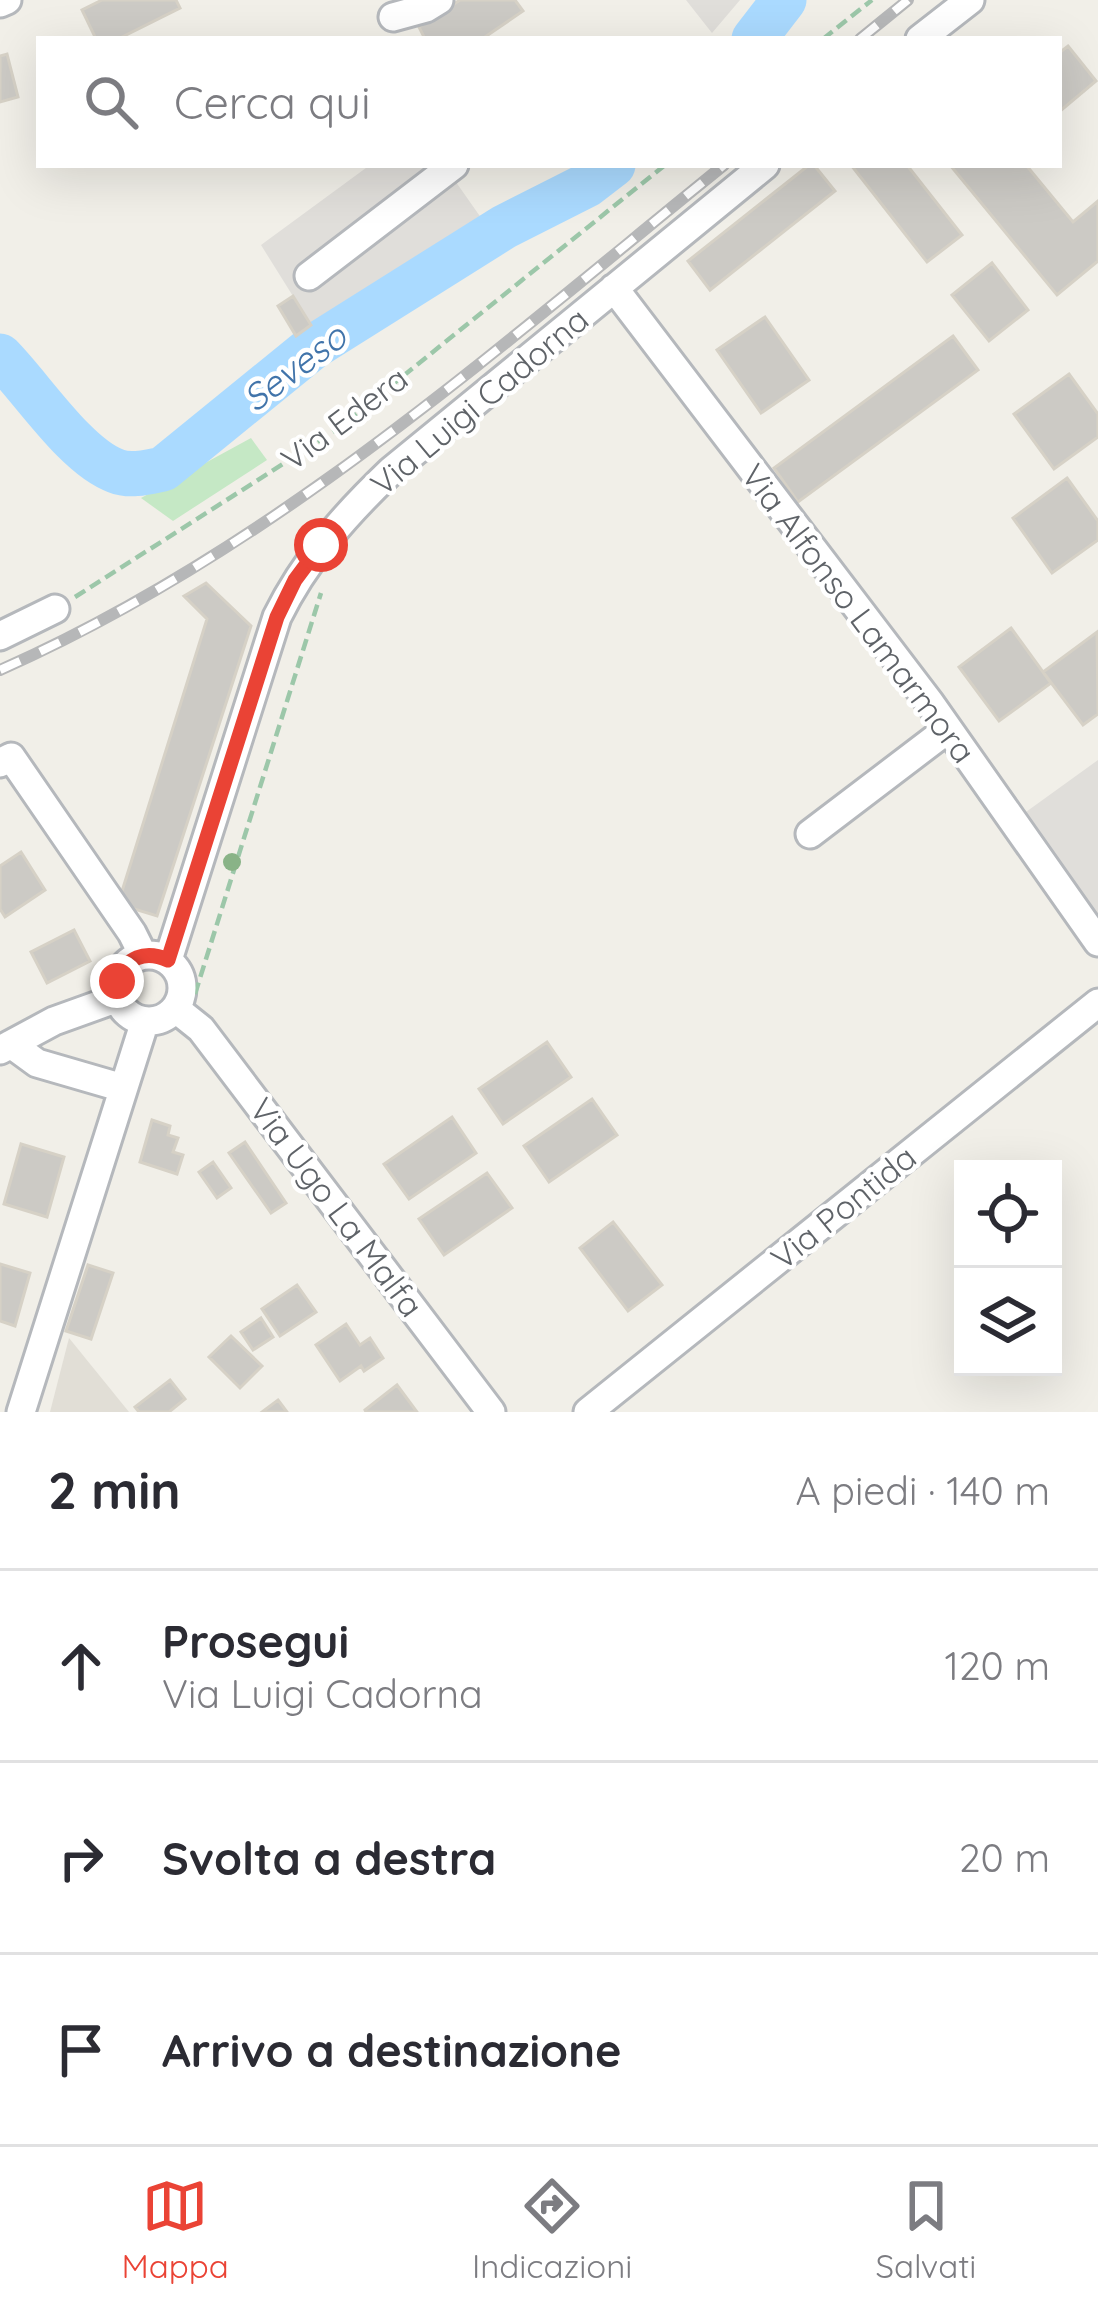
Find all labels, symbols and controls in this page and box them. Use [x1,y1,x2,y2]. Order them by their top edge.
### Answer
search box [36,36,1062,168]
icon: search [78,69,144,135]
text: Cerca qui [174,74,371,130]
street label: Via Luigi Cadorna [362,298,596,504]
water label: Seveso [233,313,356,421]
street label: Via Edera [273,357,415,479]
street label: Via Alfonso Lamarmora [733,455,985,771]
route start [294,518,348,572]
route end [90,954,144,1008]
street label: Via Ugo La Malfa [241,1089,433,1325]
street label: Via Pontida [762,1136,924,1278]
map controls [954,1160,1062,1376]
button: locate [954,1160,1062,1268]
button: layers [954,1268,1062,1376]
text: 2 min [48,1458,181,1522]
text: A piedi · 140 m [795,1466,1050,1515]
text: Prosegui [162,1613,349,1669]
icon: ahead [48,1633,114,1699]
text: 120 m [945,1641,1050,1690]
text: Via Luigi Cadorna [162,1669,483,1718]
icon: right [48,1825,114,1891]
text: Svolta a destra [162,1830,496,1886]
text: 20 m [959,1833,1050,1882]
icon: arrive [48,2017,114,2083]
text: Arrivo a destinazione [162,2022,622,2078]
tab: Mappa [122,2173,229,2286]
tab: Indicazioni [472,2173,632,2286]
tab: Salvati [875,2173,976,2286]

